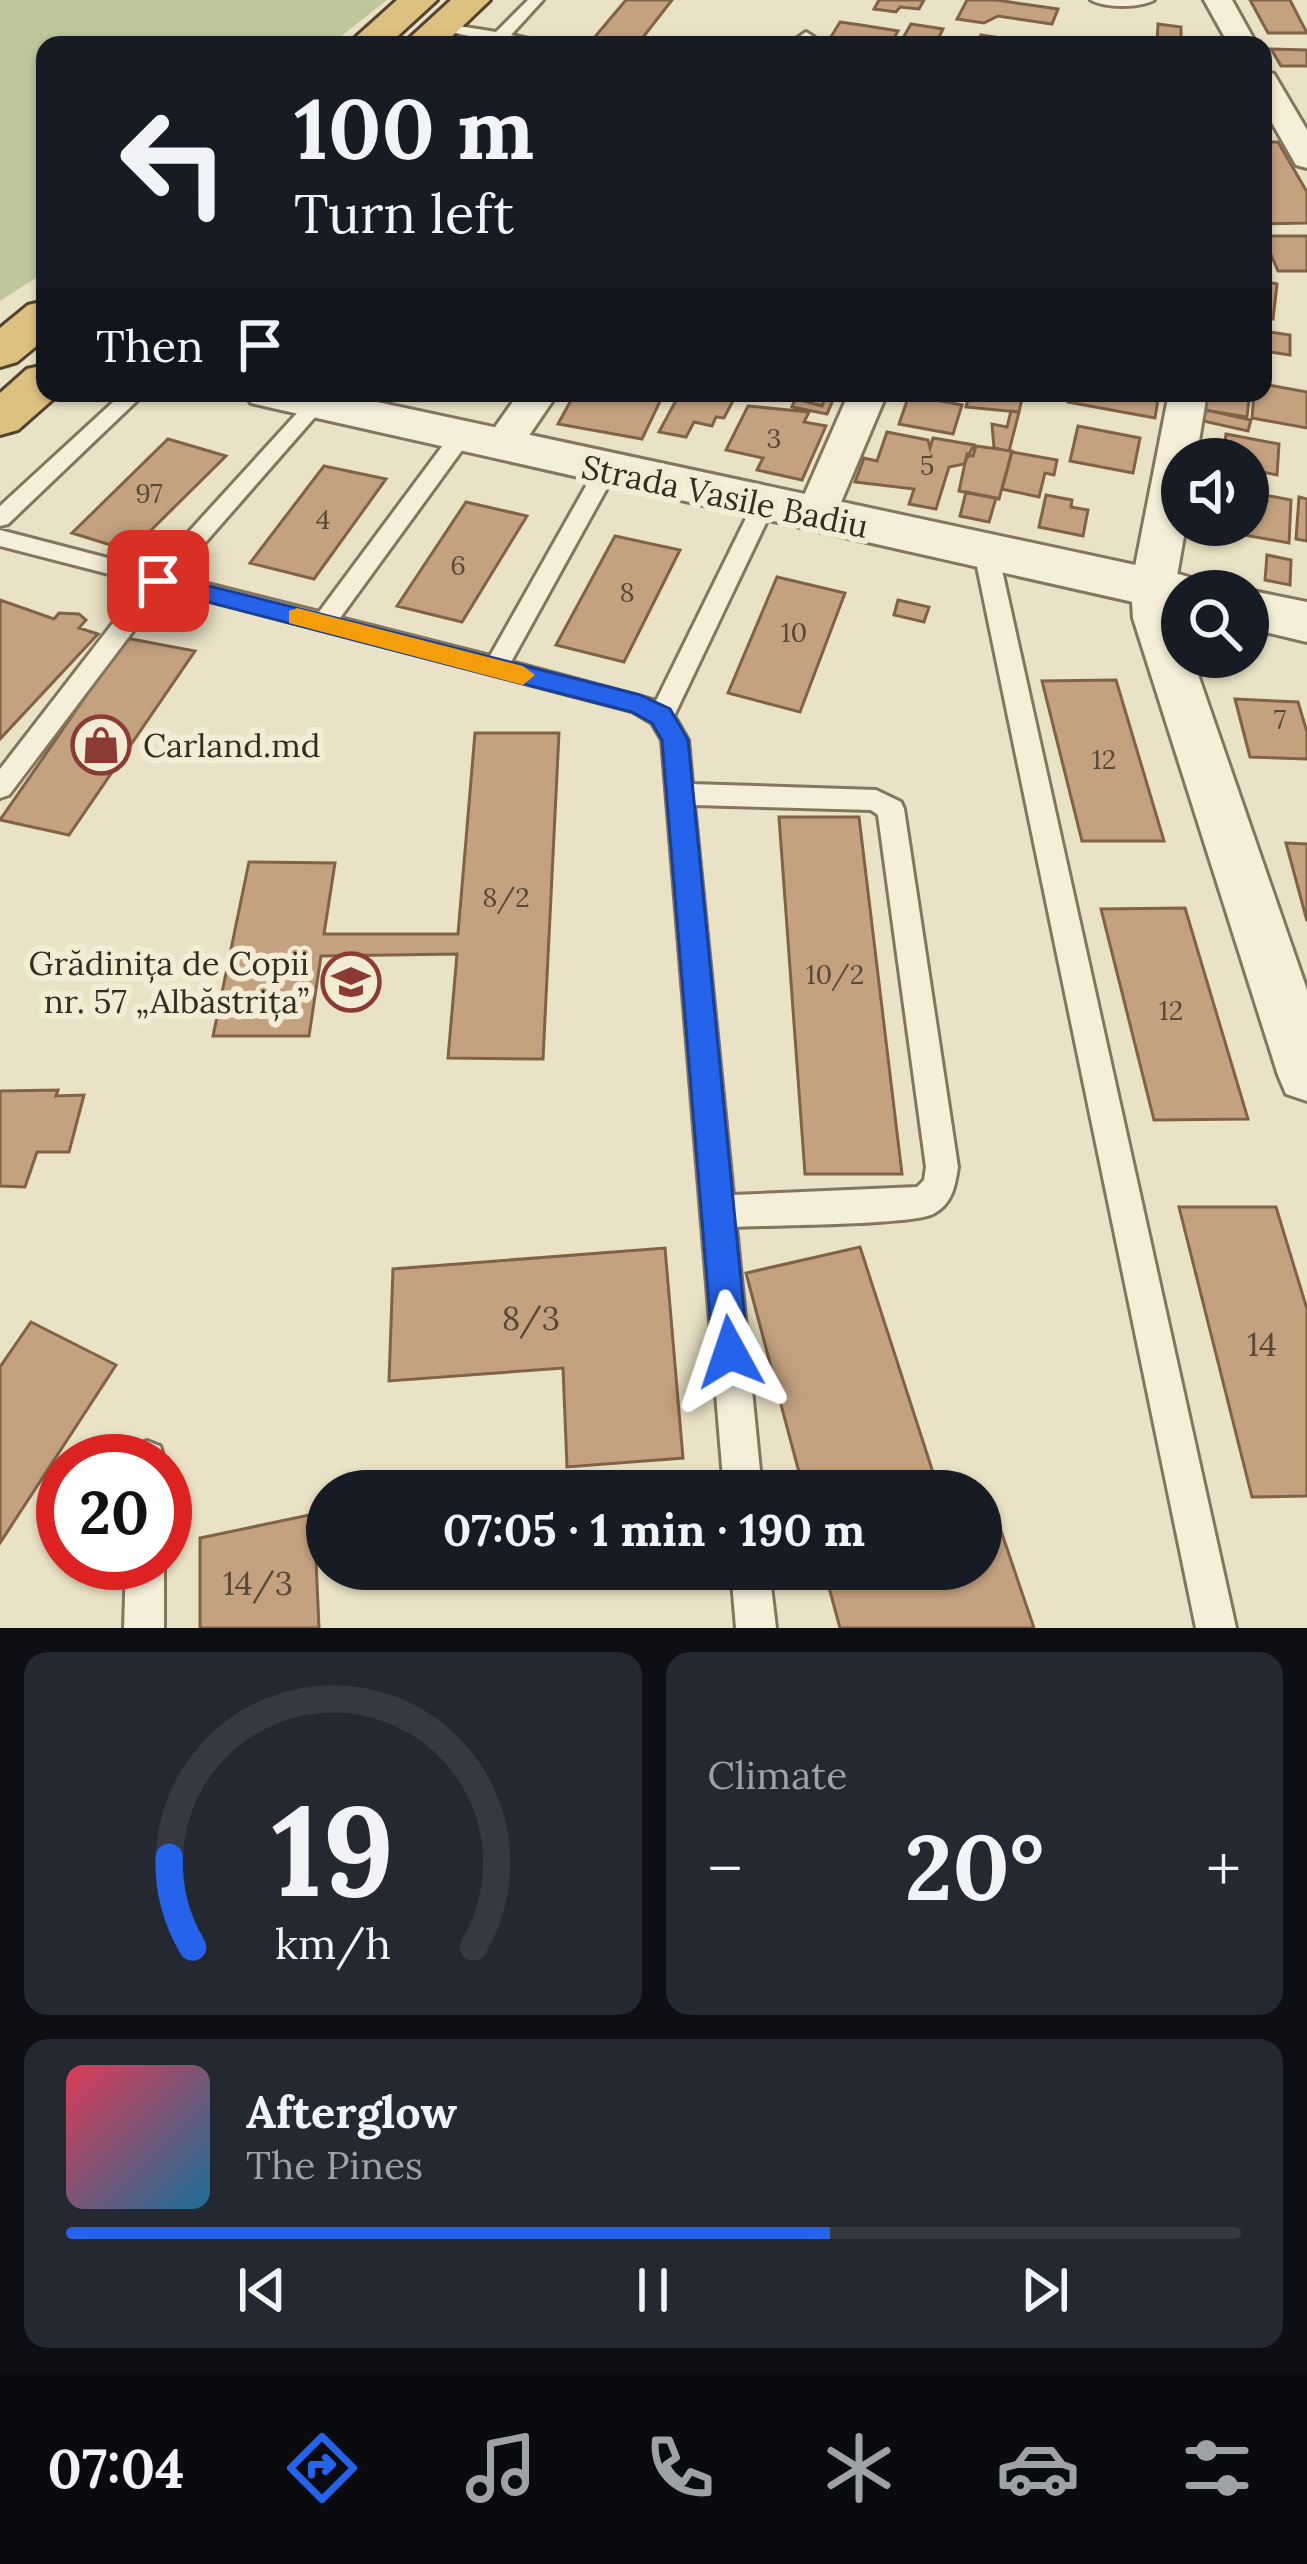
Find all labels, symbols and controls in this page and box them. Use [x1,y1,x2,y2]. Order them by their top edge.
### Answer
text: 100 m [294,74,534,182]
icon: left [96,84,252,240]
text: Turn left [294,179,514,248]
icon: arrive [227,312,293,378]
text: Then [96,317,203,374]
house number: 3 [766,421,782,455]
map controls [1161,438,1269,678]
button: sound [1161,438,1269,546]
street label: Strada Vasile Badiu [578,445,872,547]
house number: 5 [920,448,934,482]
house number: 97 [135,476,163,510]
house number: 4 [316,502,330,536]
pin [107,530,209,632]
icon: arrive [125,548,191,614]
house number: 6 [450,548,466,582]
button: search [1161,570,1269,678]
house number: 8 [619,575,635,609]
house number: 10 [781,615,807,649]
house number: 7 [1274,702,1286,736]
shop icon: Carland.md [70,714,132,776]
place label: Carland.md [143,724,320,766]
house number: 12 [1092,742,1116,776]
house number: 8/2 [482,880,530,915]
place label: Grădinița de Copii nr. 57 „Albăstrița” [29,942,309,1022]
school or university icon: Grădinița de Copii nr. 57 „Albăstrița” [320,951,382,1013]
house number: 10/2 [806,957,864,992]
house number: 12 [1159,993,1183,1027]
position arrow [667,1289,793,1415]
house number: 8/3 [502,1297,560,1339]
house number: 14 [1247,1323,1277,1365]
speed limit sign: 20 [36,1434,192,1590]
text: 07:05 · 1 min · 190 m [443,1501,865,1558]
house number: 14/3 [223,1562,293,1604]
text: Climate [708,1750,847,1800]
text: 19 [271,1770,394,1930]
text: 20° [904,1809,1044,1925]
text: − [708,1826,742,1910]
text: + [1206,1826,1241,1910]
text: km/h [275,1915,391,1970]
text: Afterglow [246,2083,457,2140]
text: The Pines [246,2140,423,2190]
icon: previous [229,2257,295,2323]
icon: pause [620,2257,686,2323]
icon: next [1012,2257,1078,2323]
icon: directions [280,2426,364,2510]
icon: music [459,2426,543,2510]
icon: phone [638,2426,722,2510]
icon: climate [817,2426,901,2510]
icon: car [996,2426,1080,2510]
icon: filters [1175,2426,1259,2510]
text: 07:04 [48,2434,185,2503]

